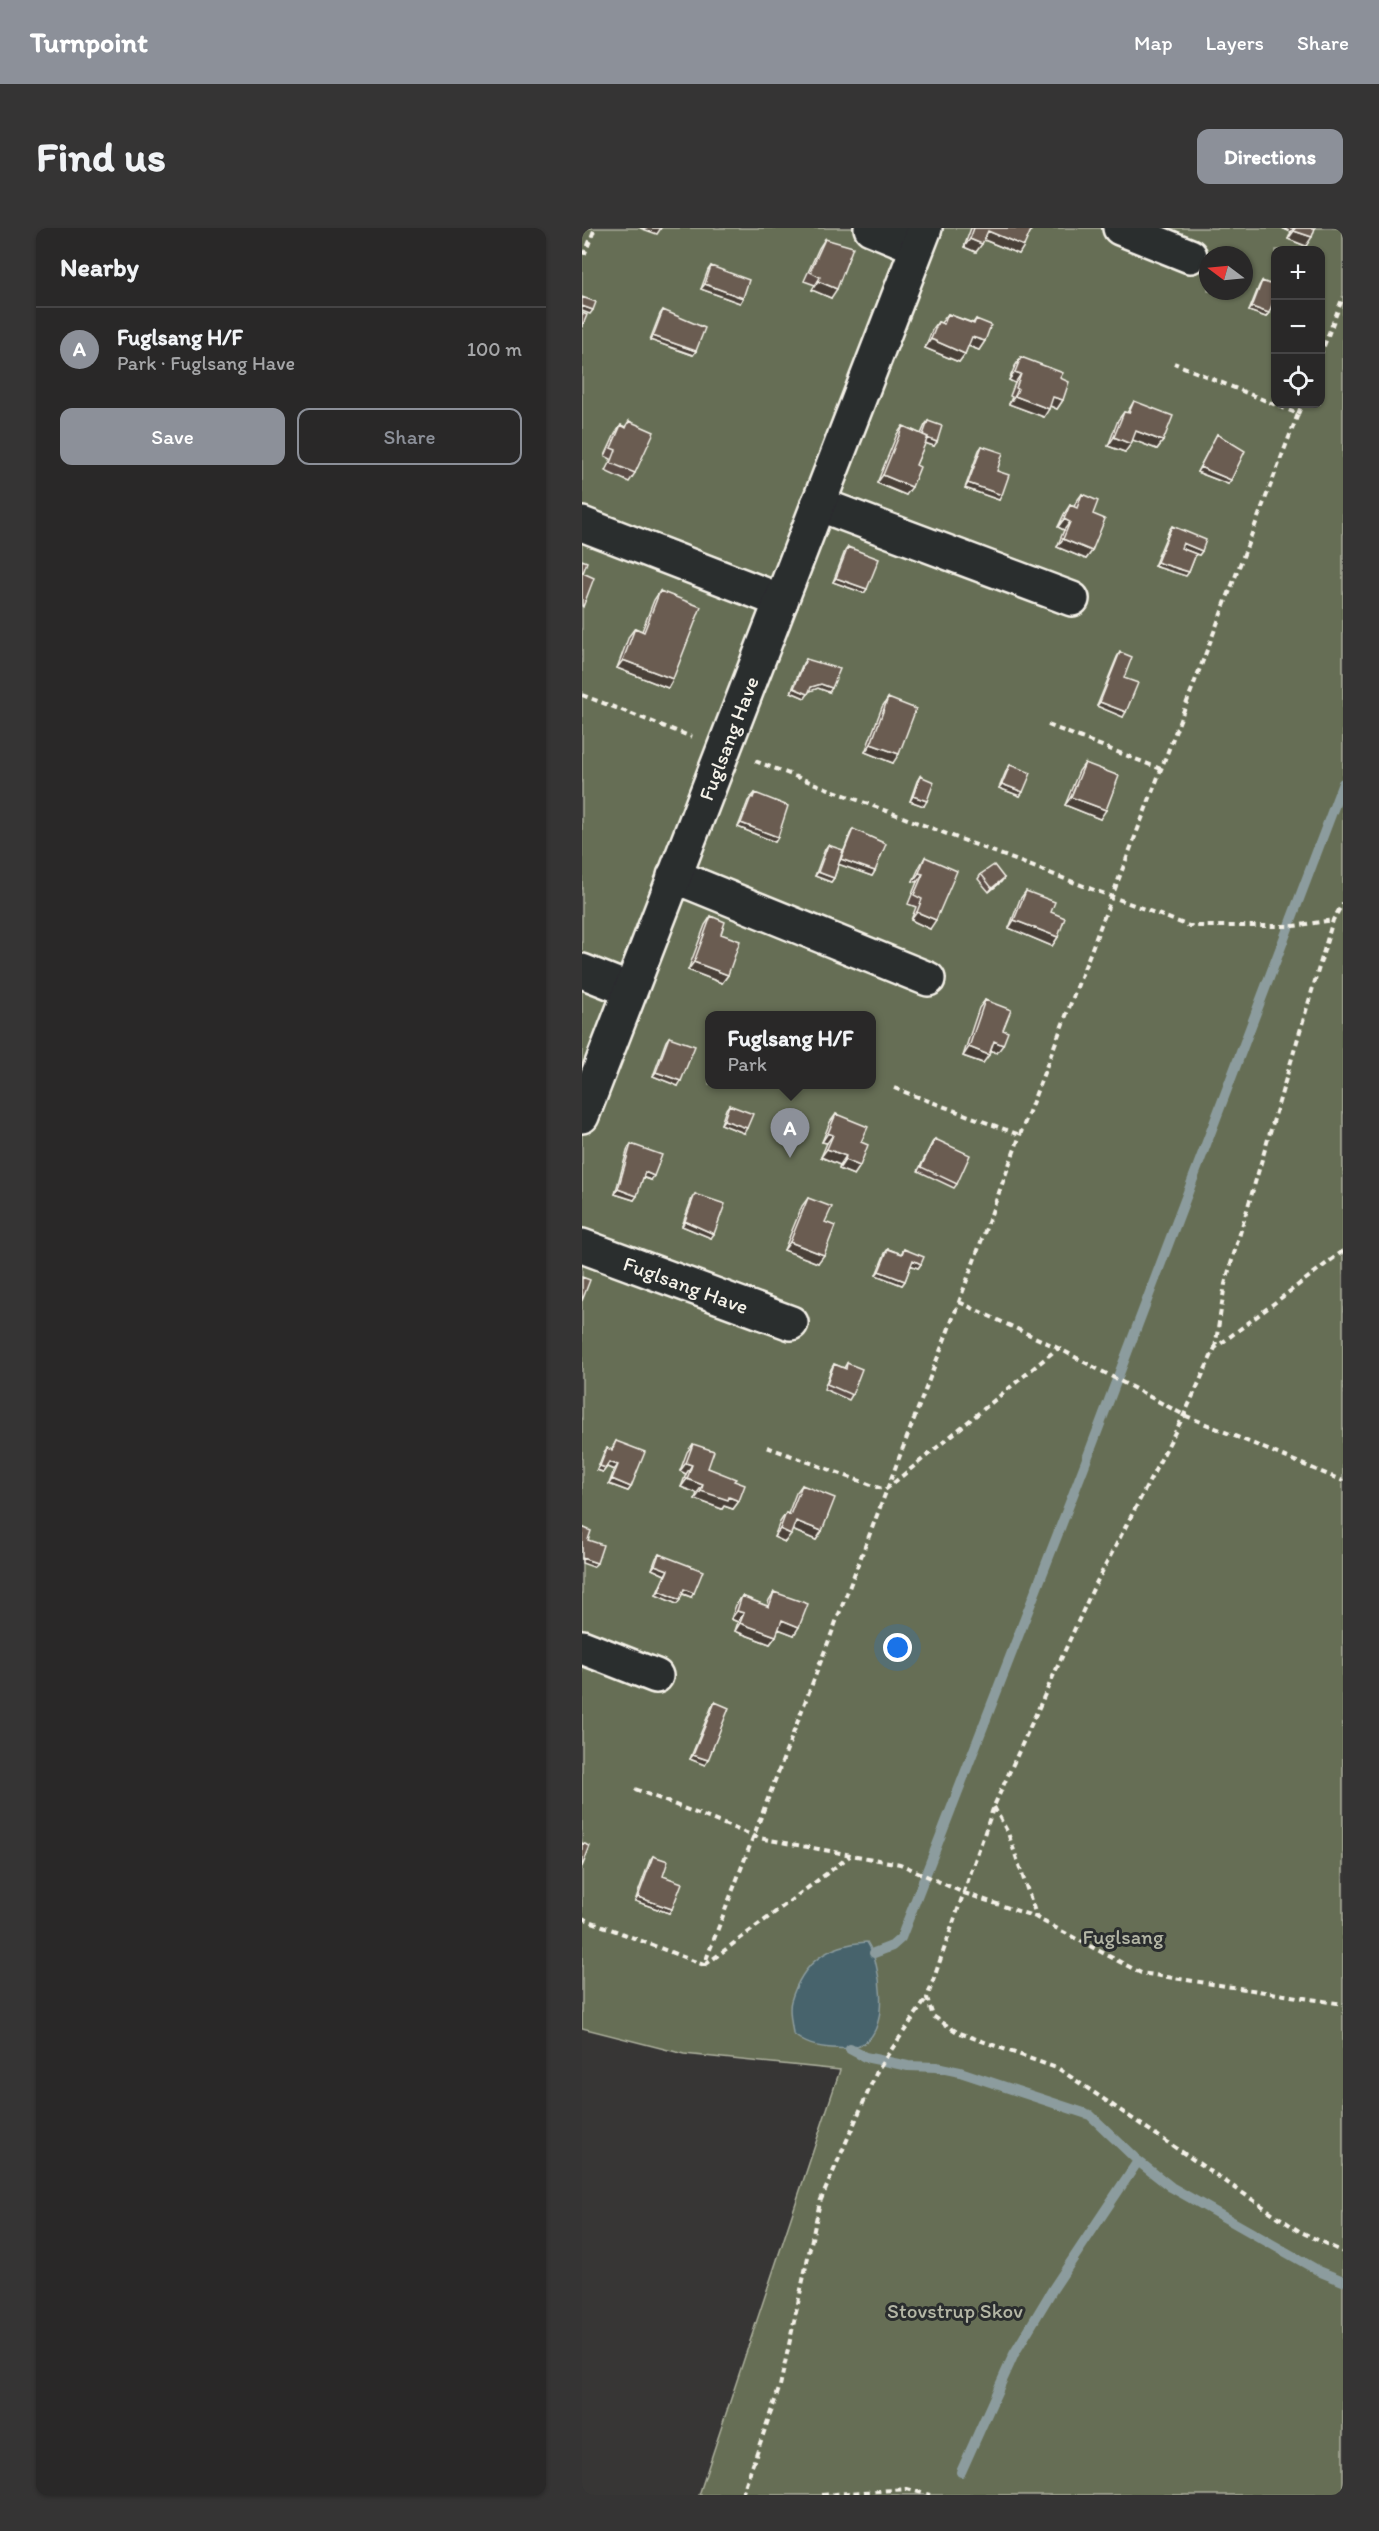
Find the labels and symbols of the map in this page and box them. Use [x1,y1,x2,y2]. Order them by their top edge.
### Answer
north arrow [1199,246,1253,300]
street label: Fuglsang Have [693,672,763,804]
pin: A [770,1108,810,1158]
street label: Fuglsang Have [620,1250,752,1319]
your location [883,1633,912,1662]
park label: Fuglsang [1082,1924,1164,1949]
park label: Stovstrup Skov [887,2298,1023,2323]

